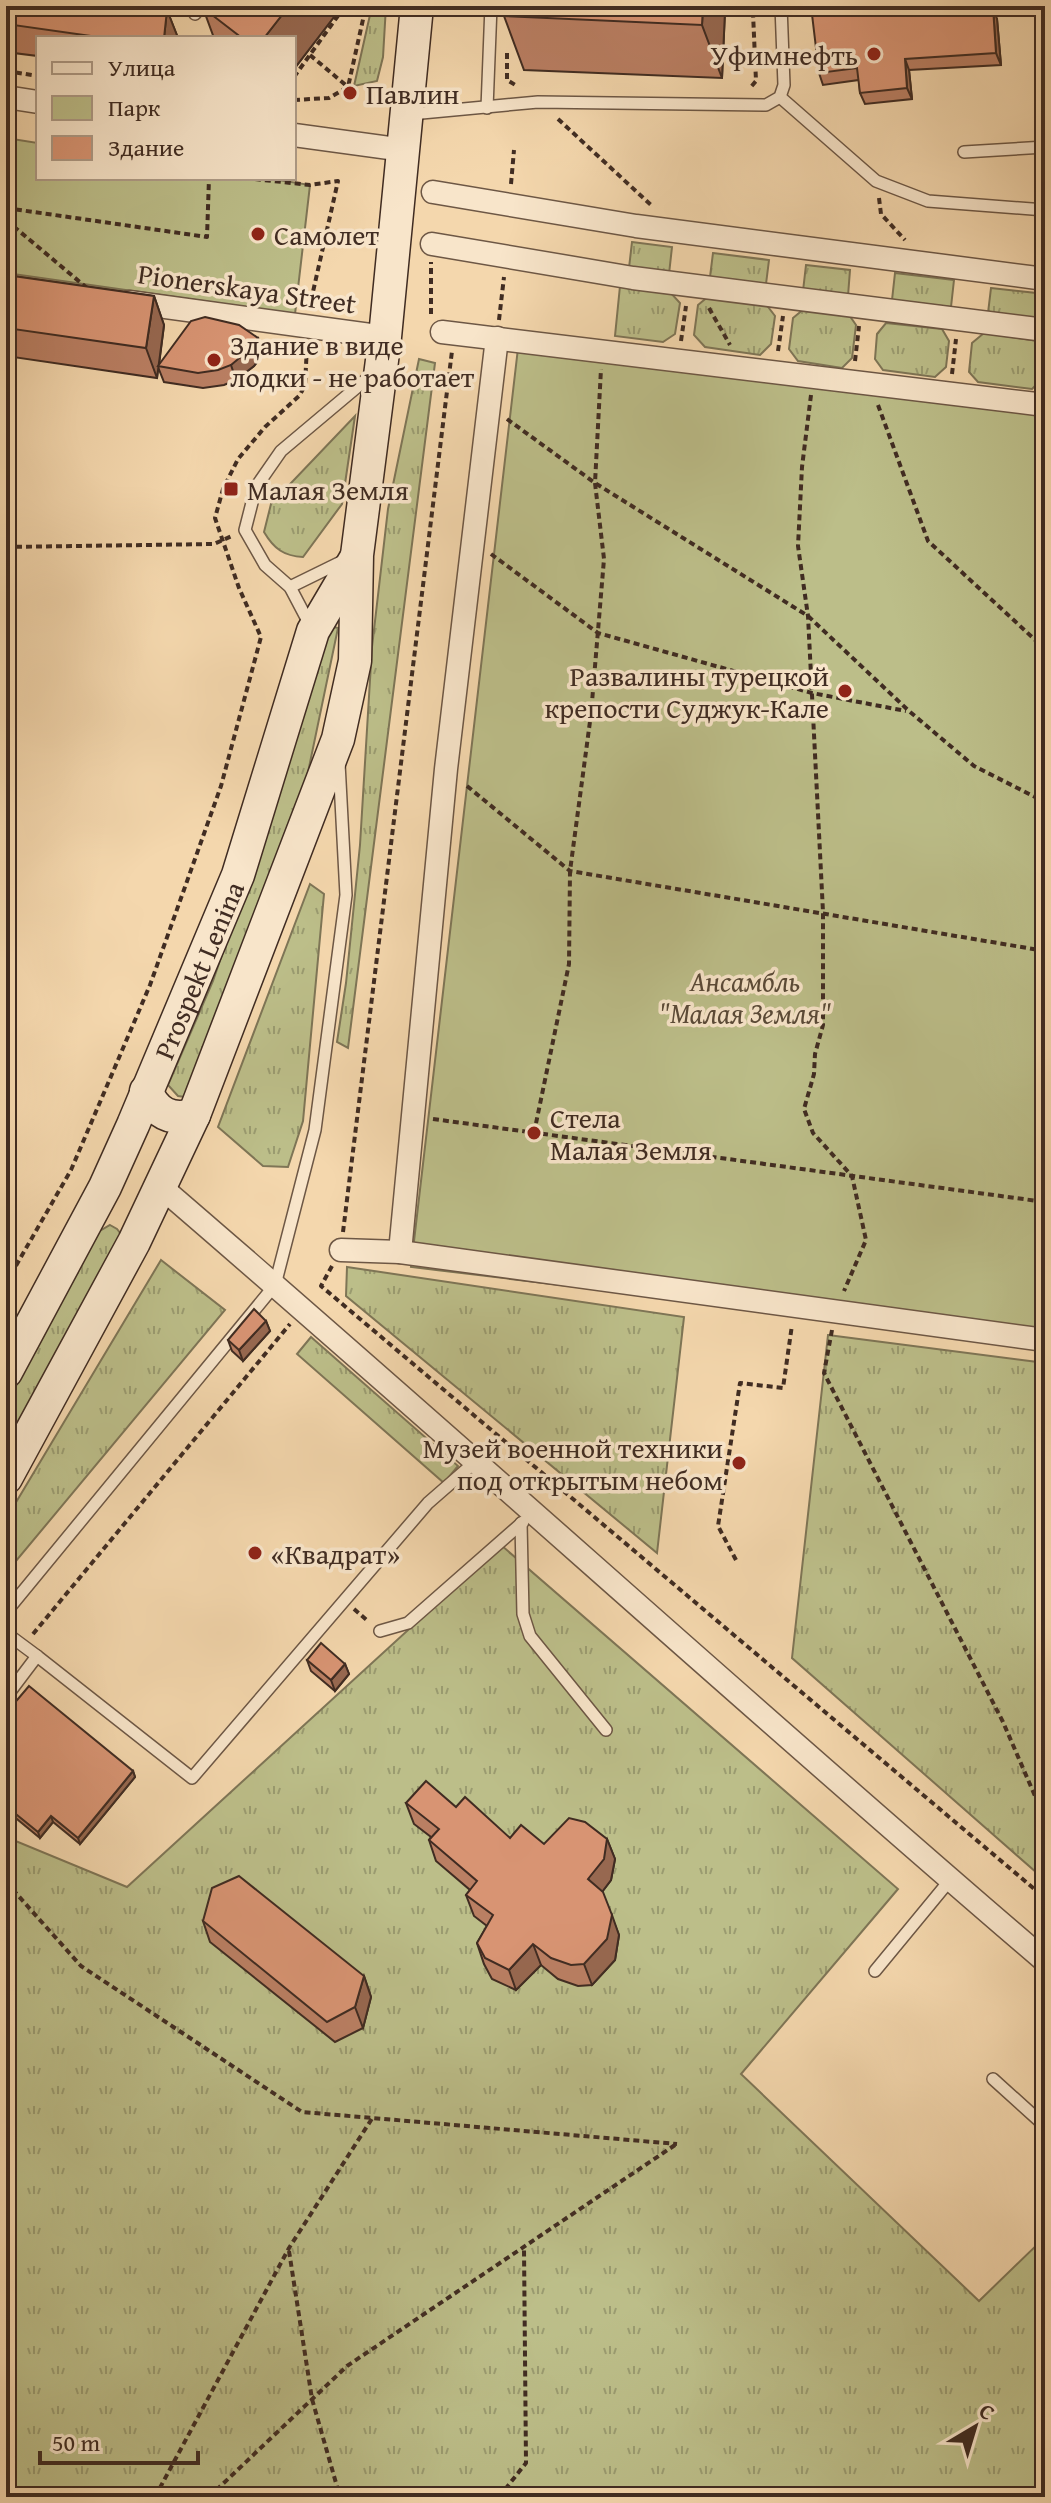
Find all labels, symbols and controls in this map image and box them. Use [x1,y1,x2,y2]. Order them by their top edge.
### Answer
place label: Уфимнефть [711,34,858,75]
legend [36,36,296,180]
marker: Уфимнефть [865,45,883,63]
text: Улица [108,50,176,85]
place label: Павлин [366,73,459,114]
marker: Павлин [341,84,359,102]
text: Парк [108,90,161,125]
text: Здание [108,130,184,165]
place label: Самолет [274,214,379,255]
marker: Самолет [249,225,267,243]
street label: Pionerskaya Street [135,252,359,324]
place label: Здание в виде лодки - не работает [230,324,475,397]
marker: Здание в виде лодки - не работает [205,351,223,369]
place label: Малая Земля [247,469,409,510]
marker: Малая Земля [222,480,240,498]
place label: Развалины турецкой крепости Суджук-Кале [544,655,829,728]
marker: Развалины турецкой крепости Суджук-Кале [836,682,854,700]
street label: Prospekt Lenina [143,874,254,1065]
park label: Ансамбль "Малая Земля" [659,960,831,1033]
place label: Стела Малая Земля [550,1097,712,1170]
marker: Стела Малая Земля [525,1124,543,1142]
place label: Музей военной техники под открытым небом [423,1427,723,1500]
marker: Музей военной техники под открытым небом [730,1454,748,1472]
place label: «Квадрат» [271,1533,400,1574]
marker: «Квадрат» [246,1544,264,1562]
north arrow [935,2387,1015,2467]
text: С [973,2395,1002,2428]
scale bar [40,2415,198,2465]
text: 50 m [52,2425,100,2460]

